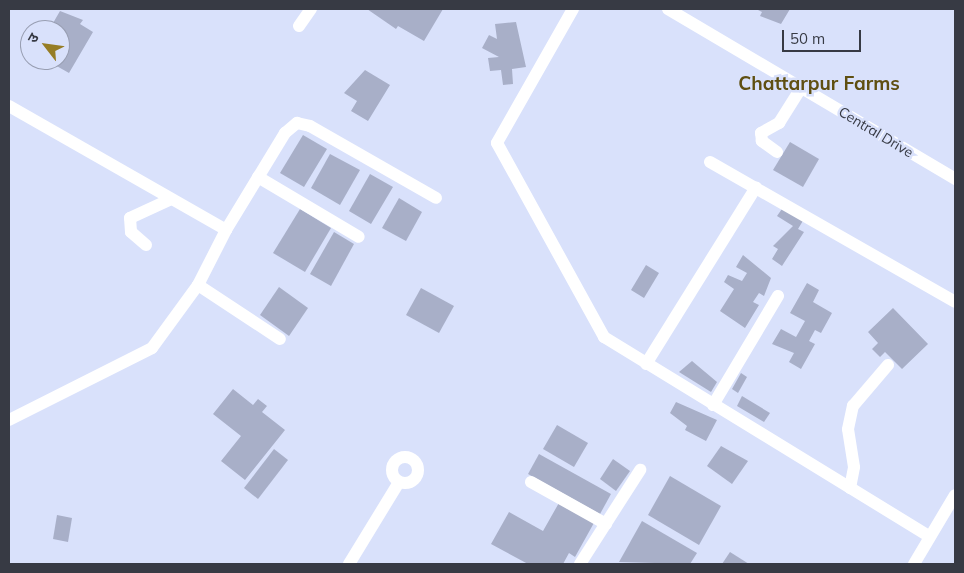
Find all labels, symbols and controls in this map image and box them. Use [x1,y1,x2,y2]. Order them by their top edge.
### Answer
north arrow [20,20,70,70]
scale bar [784,20,863,52]
text: 50 m [790,29,825,48]
text: उ [23,30,43,46]
district label: Chattarpur Farms [738,73,900,95]
street label: Central Drive [836,103,916,161]

